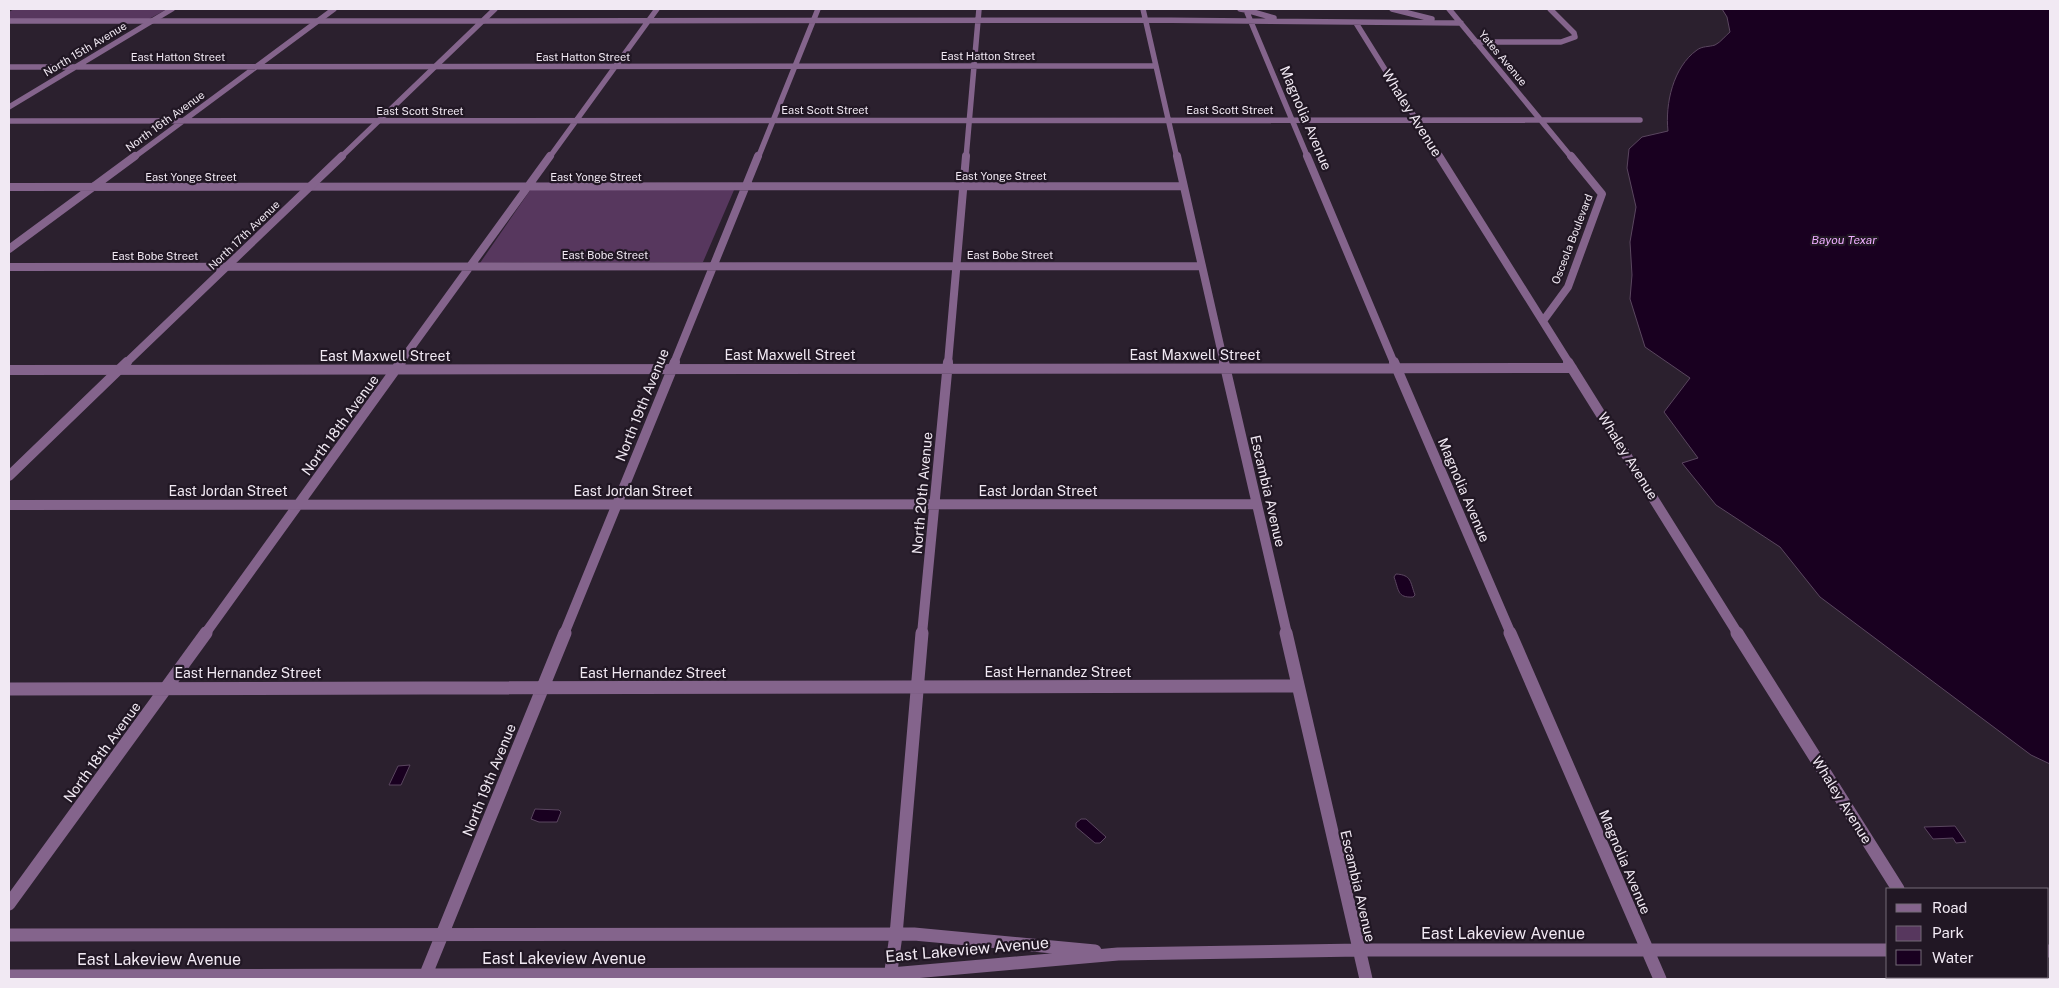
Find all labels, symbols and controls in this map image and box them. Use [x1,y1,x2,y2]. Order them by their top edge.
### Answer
street label: North 15th Avenue [41,20,129,78]
street label: Yates Avenue [1477,28,1529,88]
street label: East Hatton Street [941,50,1035,62]
street label: East Hatton Street [131,51,225,63]
street label: East Hatton Street [536,51,630,63]
street label: Magnolia Avenue [1277,63,1335,173]
street label: Whaley Avenue [1379,66,1445,160]
street label: North 16th Avenue [123,88,207,154]
street label: East Scott Street [781,104,869,116]
street label: East Scott Street [1186,104,1274,116]
street label: East Scott Street [376,105,464,117]
street label: East Yonge Street [955,170,1047,182]
street label: East Yonge Street [145,171,237,183]
street label: East Yonge Street [550,171,642,183]
street label: Osceola Boulevard [1549,192,1595,286]
street label: North 17th Avenue [206,198,282,272]
water label: Bayou Texar [1811,233,1877,247]
street label: East Bobe Street [562,249,648,261]
street label: East Bobe Street [967,249,1053,261]
street label: East Bobe Street [112,250,198,262]
street label: North 19th Avenue [612,346,672,464]
street label: East Maxwell Street [724,347,856,363]
street label: East Maxwell Street [1129,347,1261,363]
street label: East Maxwell Street [319,348,451,364]
street label: North 18th Avenue [298,372,382,478]
street label: Whaley Avenue [1595,409,1661,503]
street label: North 20th Avenue [909,431,935,555]
street label: Escambia Avenue [1247,434,1289,548]
street label: Magnolia Avenue [1435,435,1493,545]
street label: East Jordan Street [168,483,288,499]
street label: East Jordan Street [573,483,693,499]
street label: East Jordan Street [978,483,1098,499]
street label: East Hernandez Street [984,664,1132,680]
street label: East Hernandez Street [174,665,322,681]
street label: East Hernandez Street [579,665,727,681]
street label: North 18th Avenue [60,699,144,805]
street label: North 19th Avenue [459,721,519,839]
street label: Whaley Avenue [1809,753,1875,847]
street label: Magnolia Avenue [1596,807,1654,917]
street label: Escambia Avenue [1337,829,1379,943]
legend [1886,888,2049,978]
text: Road [1932,899,1968,916]
street label: East Lakeview Avenue [1421,924,1585,943]
text: Park [1932,924,1964,941]
street label: East Lakeview Avenue [884,933,1050,966]
street label: East Lakeview Avenue [482,949,646,968]
text: Water [1932,949,1974,966]
street label: East Lakeview Avenue [77,950,241,969]

